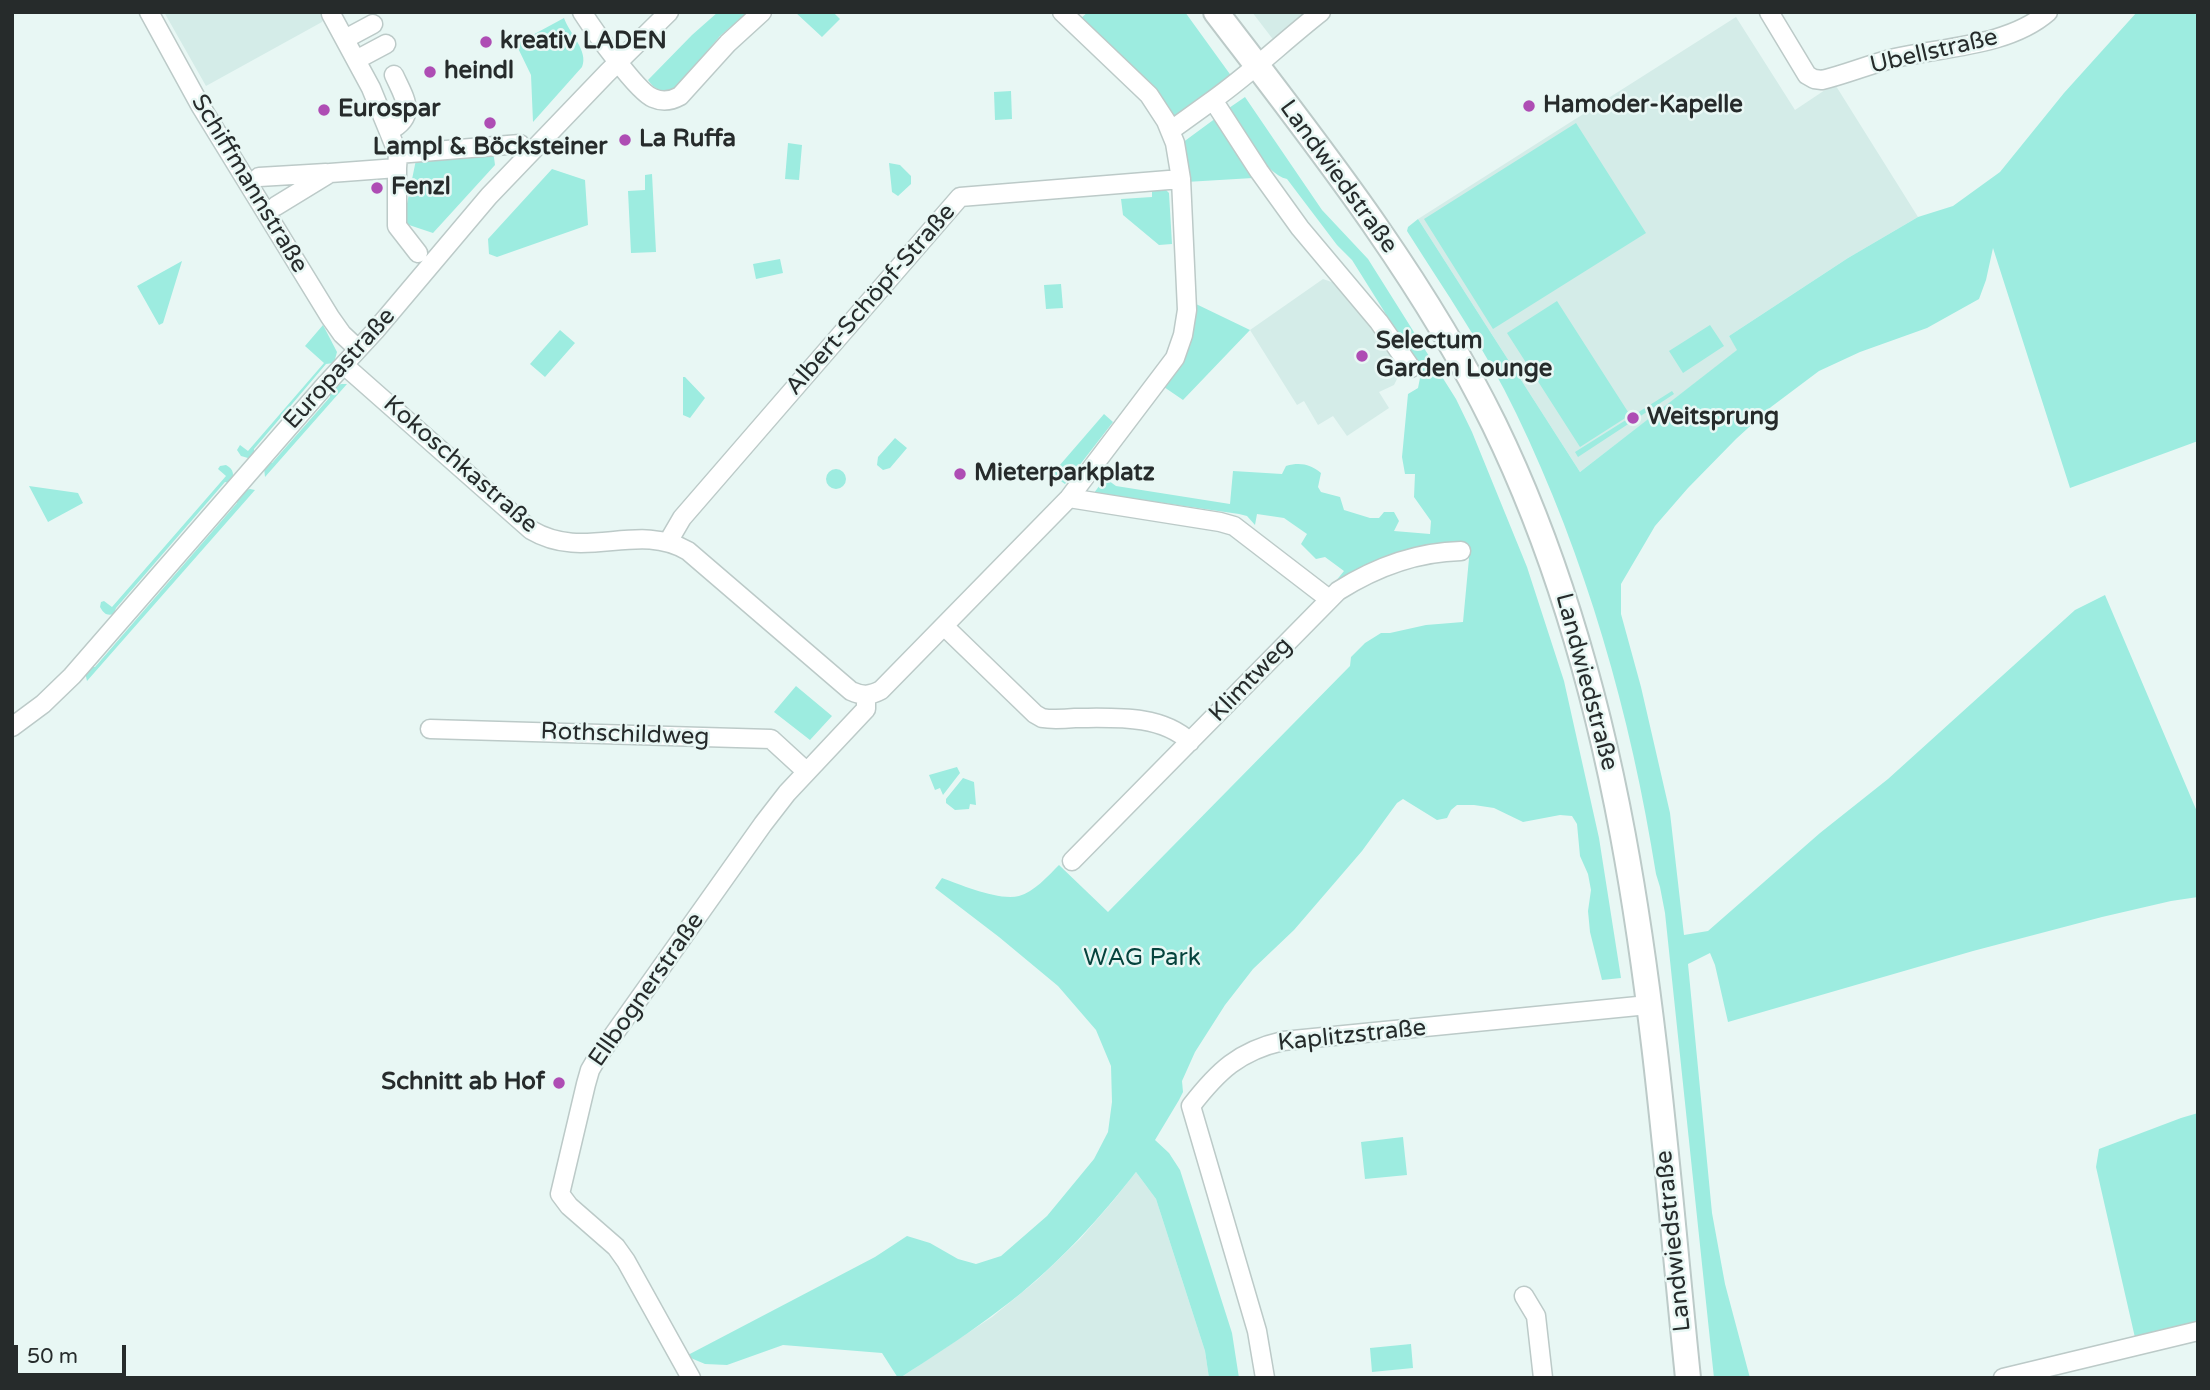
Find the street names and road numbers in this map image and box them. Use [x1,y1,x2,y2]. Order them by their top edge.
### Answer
street label: Ubellstraße [1867,23,2001,81]
street label: Schiffmannstraße [184,90,314,278]
street label: Landwiedstraße [1273,95,1403,259]
street label: Albert-Schöpf-Straße [780,198,962,402]
street label: Europastraße [278,302,402,436]
street label: Kokoschkastraße [377,390,543,540]
street label: Landwiedstraße [1549,590,1623,774]
street label: Klimtweg [1204,632,1298,728]
street label: Rothschildweg [540,718,710,752]
street label: Ellbognerstraße [583,908,711,1072]
street label: Kaplitzstraße [1276,1014,1428,1058]
street label: Landwiedstraße [1650,1149,1698,1333]

